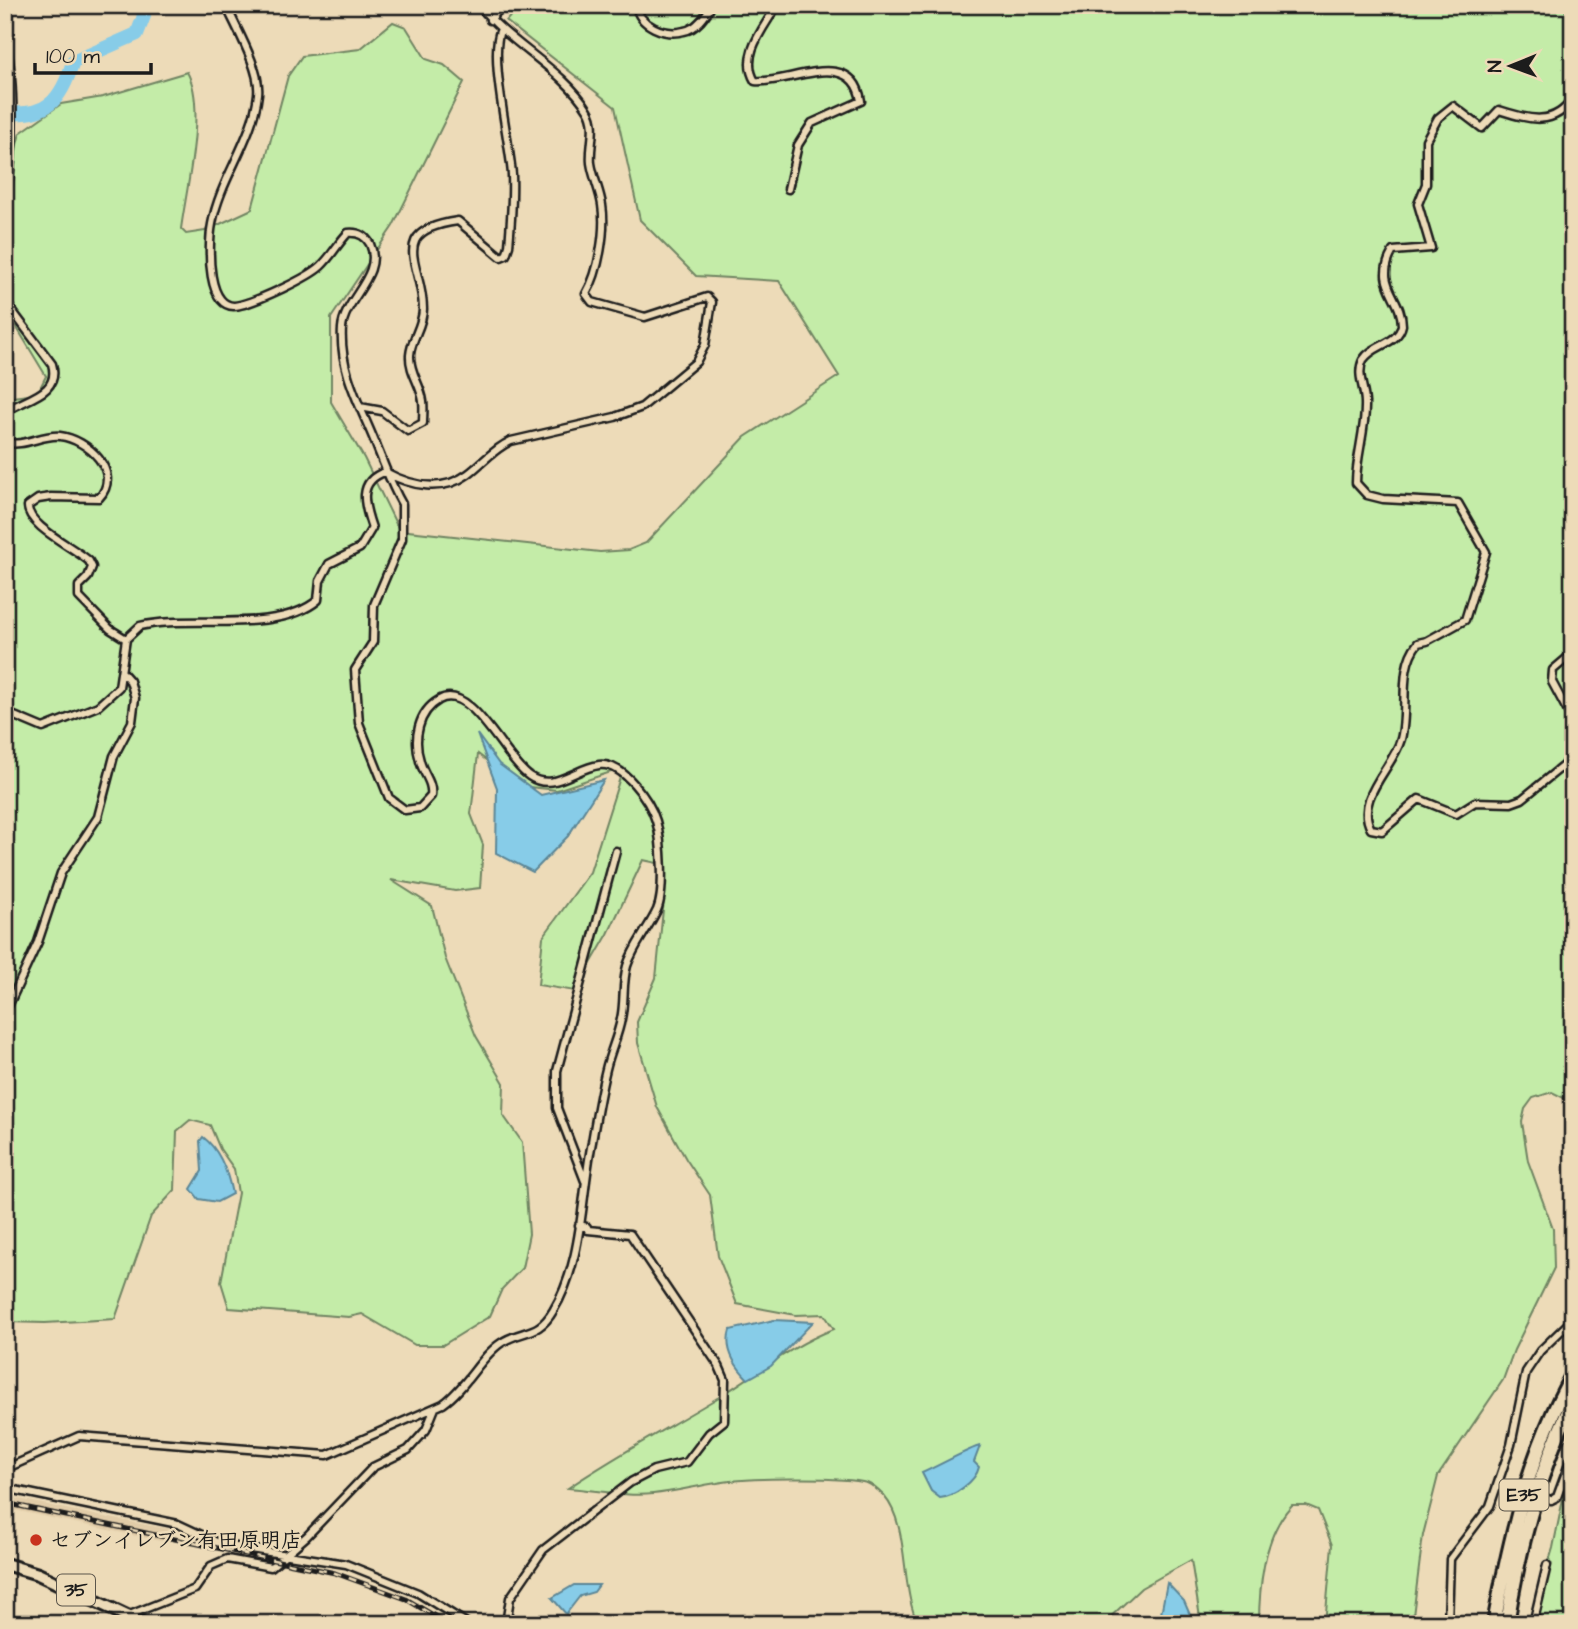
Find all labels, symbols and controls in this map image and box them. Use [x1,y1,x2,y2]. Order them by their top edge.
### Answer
scale bar [35,32,150,76]
north arrow [1476,32,1546,102]
text: 100 m [46,42,101,71]
text: N [1482,60,1509,72]
road number: E35 [1500,1480,1548,1511]
place label: セブンイレブン有田原明店 [50,1526,302,1555]
marker: セブンイレブン有田原明店 [28,1532,44,1548]
road number: 35 [57,1574,95,1606]

